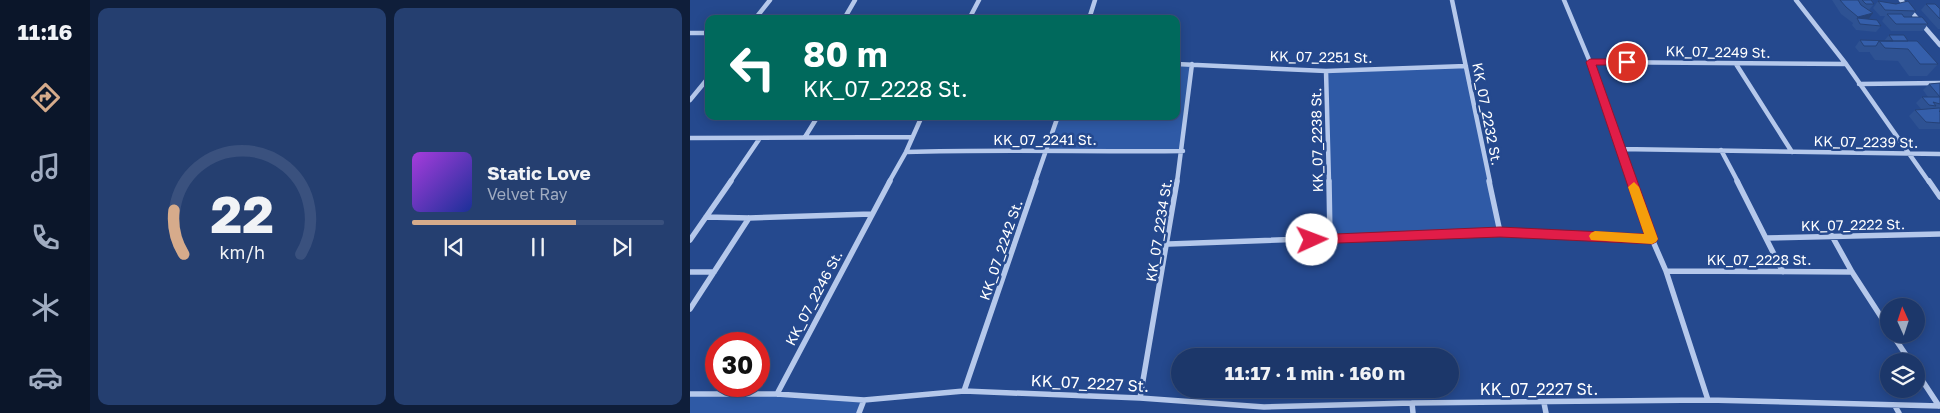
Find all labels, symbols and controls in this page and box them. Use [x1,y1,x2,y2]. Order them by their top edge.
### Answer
text: 11:16 [17,18,73,45]
text: 80 m [803,33,888,75]
icon: left [720,35,785,100]
pin [1606,41,1648,83]
street label: KK_07_2249 St. [1665,42,1771,61]
street label: KK_07_2251 St. [1269,47,1373,66]
icon: arrive [1613,48,1641,76]
street label: KK_07_2232 St. [1469,61,1506,167]
text: KK_07_2228 St. [803,75,968,102]
icon: directions [28,80,63,115]
street label: KK_07_2238 St. [1307,87,1326,193]
street label: KK_07_2241 St. [993,131,1097,148]
street label: KK_07_2239 St. [1814,132,1919,151]
icon: music [28,150,63,185]
text: Static Love [487,161,591,184]
street label: KK_07_2234 St. [1142,177,1175,283]
text: 22 [210,182,274,244]
text: Velvet Ray [487,184,568,204]
street label: KK_07_2242 St. [975,198,1026,302]
position arrow [1285,213,1337,265]
street label: KK_07_2222 St. [1801,215,1905,234]
icon: phone [28,220,63,255]
icon: previous [440,233,468,261]
icon: pause [524,233,552,261]
icon: next [608,233,636,261]
text: km/h [219,241,265,263]
street label: KK_07_2246 St. [781,247,846,348]
street label: KK_07_2228 St. [1707,251,1811,268]
icon: climate [28,290,63,325]
north arrow [1880,298,1925,342]
map controls [1880,298,1925,398]
speed limit sign: 30 [705,332,770,397]
button: layers [1880,353,1925,398]
icon: car [28,360,63,395]
text: 11:17 · 1 min · 160 m [1225,361,1405,384]
street label: KK_07_2227 St. [1030,370,1150,396]
street label: KK_07_2227 St. [1480,379,1598,399]

